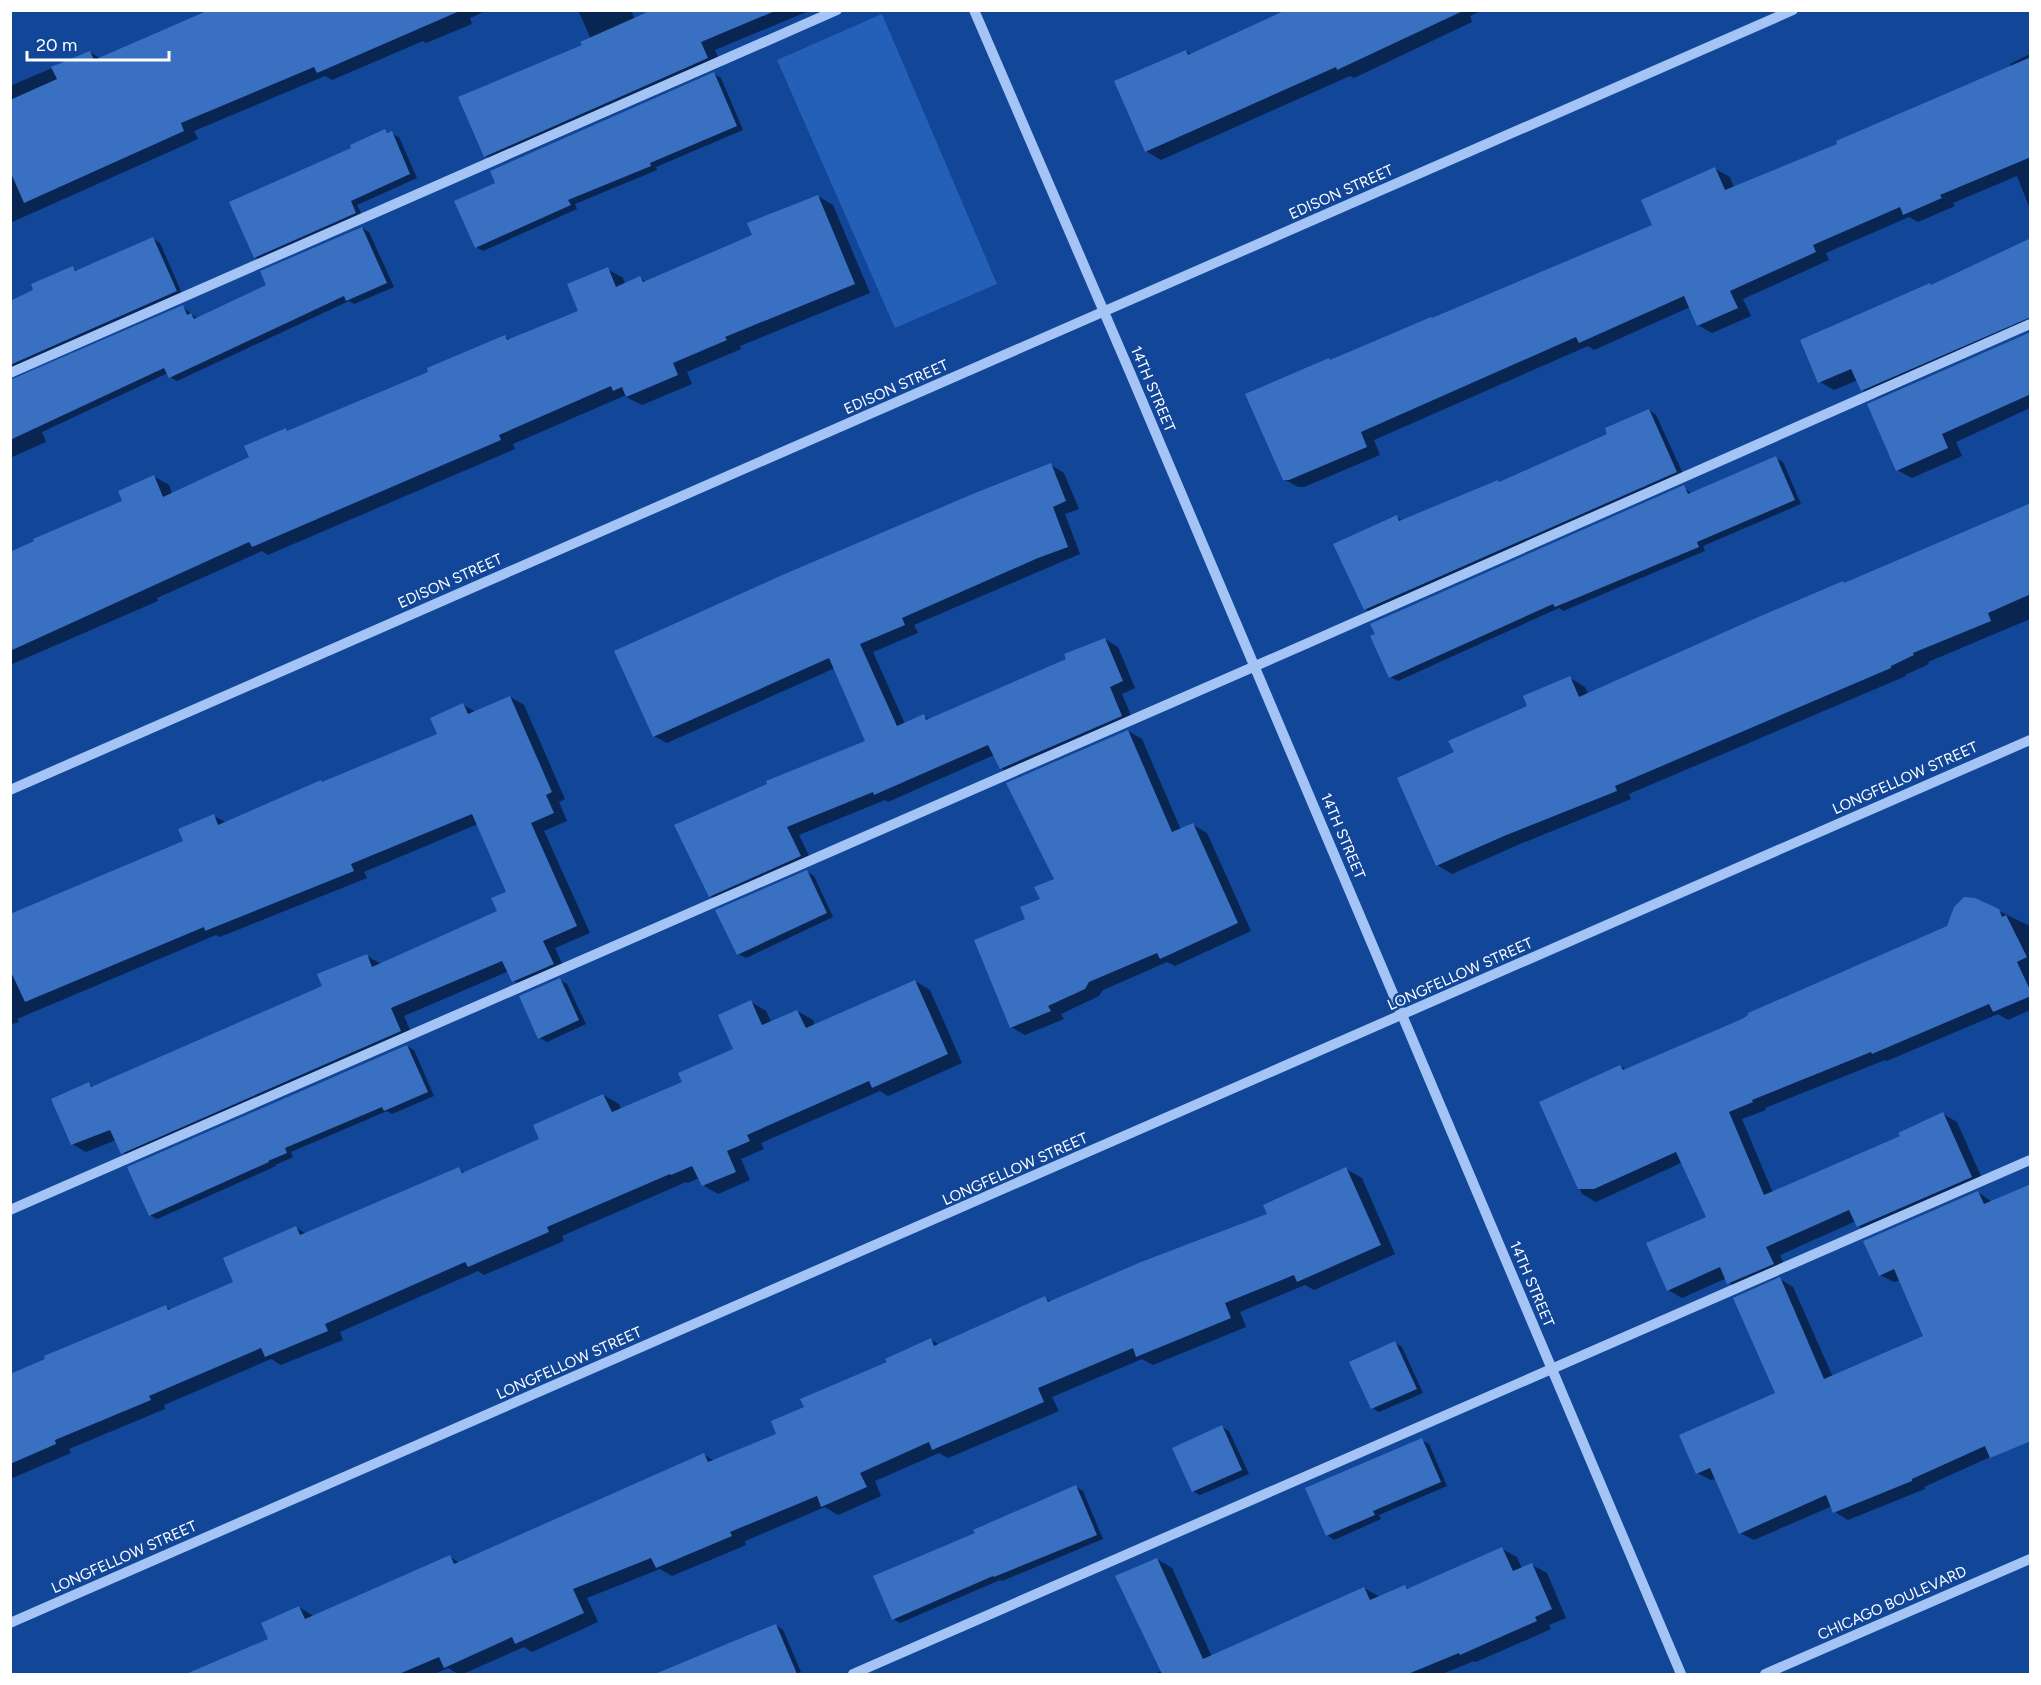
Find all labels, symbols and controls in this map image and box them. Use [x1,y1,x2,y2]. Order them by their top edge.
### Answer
scale bar [27,24,170,62]
text: 20 m [36,34,77,56]
street label: EDISON STREET [1286,161,1397,223]
street label: 14TH STREET [1127,343,1179,435]
street label: EDISON STREET [841,356,952,418]
street label: EDISON STREET [395,550,506,612]
street label: LONGFELLOW STREET [1830,738,1981,818]
street label: 14TH STREET [1317,790,1369,882]
street label: LONGFELLOW STREET [1385,934,1536,1014]
street label: LONGFELLOW STREET [940,1129,1091,1209]
street label: 14TH STREET [1506,1238,1558,1330]
street label: LONGFELLOW STREET [494,1323,645,1403]
street label: LONGFELLOW STREET [49,1517,200,1597]
street label: CHICAGO BOULEVARD [1815,1562,1969,1644]

